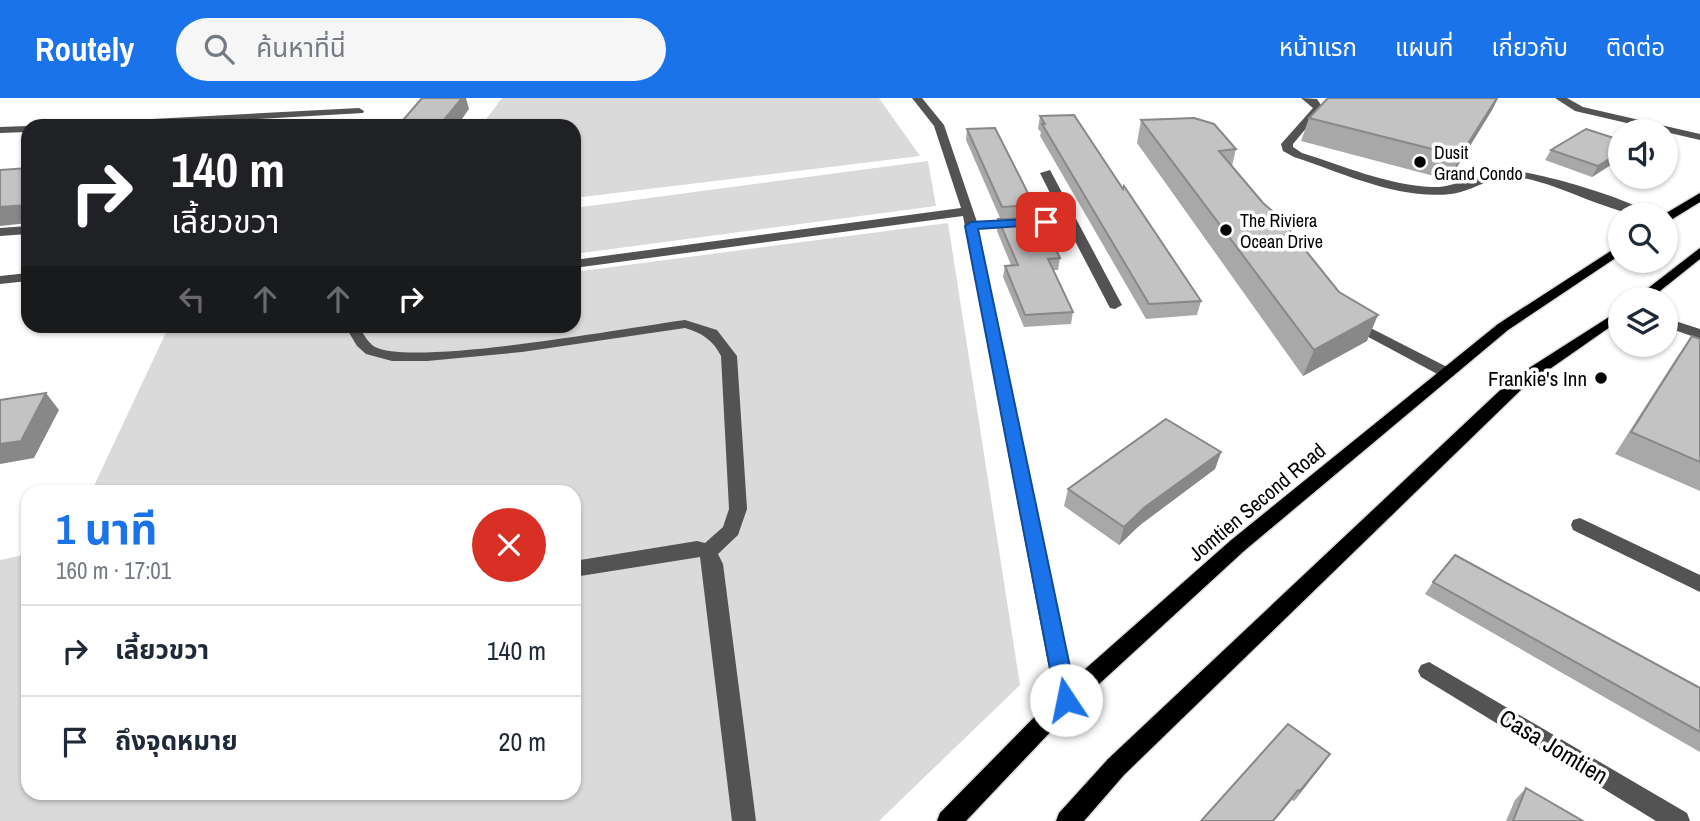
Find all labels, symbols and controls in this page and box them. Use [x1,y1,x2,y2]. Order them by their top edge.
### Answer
search box [176,18,666,81]
text: Routely [35,27,134,71]
icon: search [200,30,238,68]
text: ค้นหาที่นี่ [256,30,346,65]
text: หน้าแรก [1279,31,1357,63]
text: แผนที่ [1395,31,1453,63]
text: เกี่ยวกับ [1491,31,1568,63]
text: ติดต่อ [1606,31,1665,63]
map controls [1608,119,1678,357]
button: sound [1608,119,1678,189]
text: 140 m [171,136,285,202]
place label: Dusit Grand Condo [1434,140,1523,186]
icon: right [56,147,147,238]
marker: Dusit Grand Condo [1412,154,1428,170]
pin [1016,192,1076,252]
text: เลี้ยวขวา [171,200,279,243]
icon: arrive [1027,203,1065,241]
button: search [1608,203,1678,273]
place label: The Riviera Ocean Drive [1240,208,1323,254]
marker: The Riviera Ocean Drive [1218,222,1234,238]
icon: left [173,280,211,318]
icon: ahead [246,280,284,318]
icon: ahead [319,280,357,318]
icon: right [392,280,430,318]
button: layers [1608,287,1678,357]
place label: Frankie's Inn [1488,364,1587,393]
marker: Frankie's Inn [1593,370,1609,386]
street label: Jomtien Second Road [1182,436,1332,568]
text: 1 นาที [56,501,157,557]
button: close [472,508,546,582]
text: 160 m · 17:01 [56,555,171,586]
icon: right [56,632,94,670]
text: เลี้ยวขวา [115,632,209,667]
text: 140 m [487,633,546,668]
position arrow [1029,663,1103,737]
street label: Casa Jomtien [1494,701,1614,791]
icon: arrive [56,723,94,761]
text: ถึงจุดหมาย [115,723,238,758]
text: 20 m [499,724,546,759]

